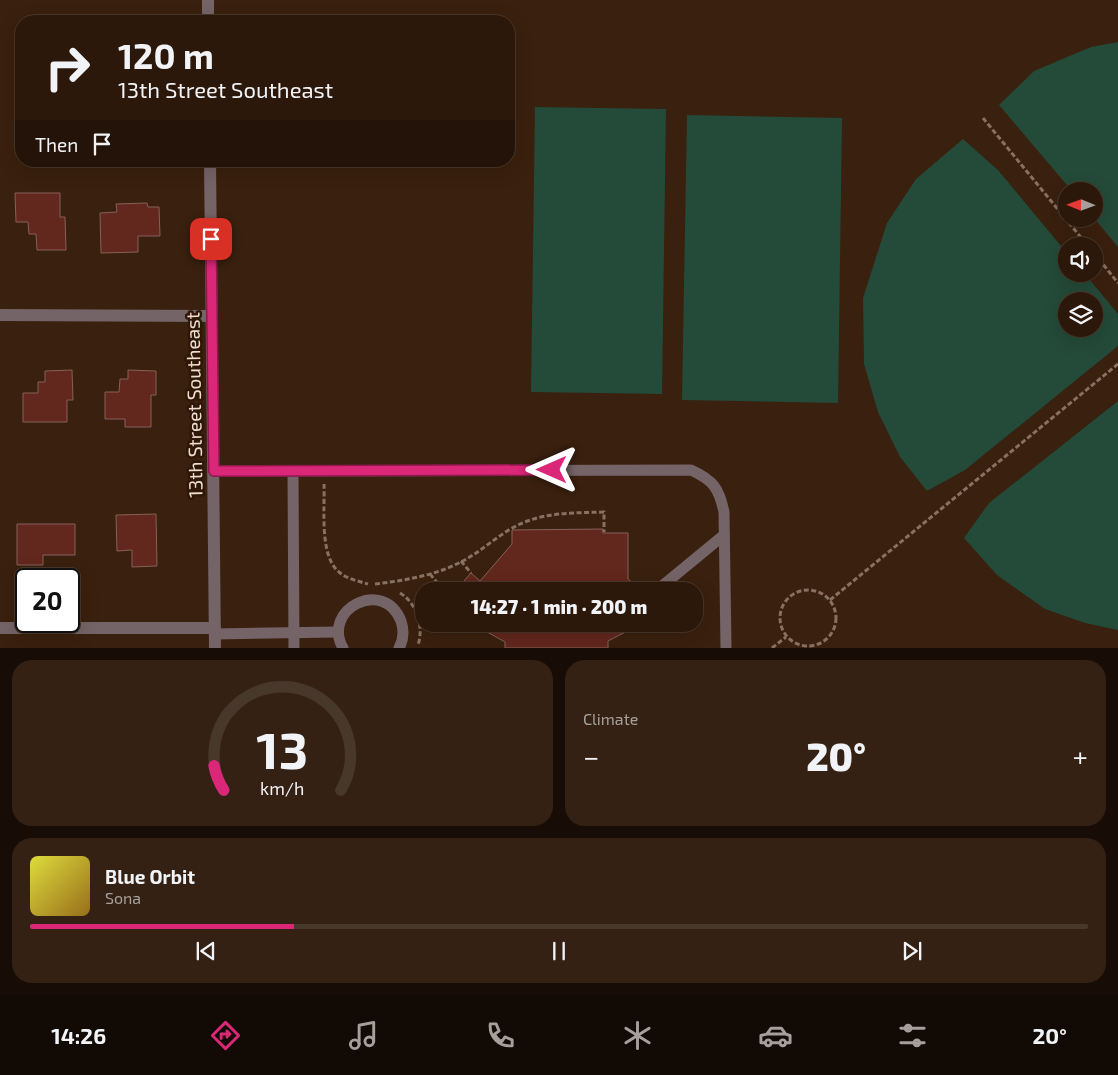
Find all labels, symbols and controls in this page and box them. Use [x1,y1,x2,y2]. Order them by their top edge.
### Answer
text: 120 m [118,34,214,76]
icon: right [35,35,100,100]
text: 13th Street Southeast [118,76,333,102]
icon: arrive [88,130,116,158]
text: Then [35,133,78,156]
north arrow [1058,182,1102,228]
map controls [1058,182,1103,337]
pin [190,218,232,260]
icon: arrive [197,225,225,253]
button: sound [1058,237,1103,282]
button: layers [1058,292,1103,337]
street label: 13th Street Southeast [180,312,207,498]
position arrow [525,443,577,495]
speed limit sign: 20 [15,568,80,633]
text: 14:27 · 1 min · 200 m [471,595,647,618]
text: Climate [583,709,638,728]
text: 13 [257,717,308,779]
text: 20° [806,733,866,779]
text: − [583,739,599,773]
text: + [1073,739,1088,773]
text: km/h [260,777,305,799]
text: Blue Orbit [105,865,195,888]
text: Sona [105,888,141,907]
icon: previous [192,937,220,965]
icon: pause [545,937,573,965]
icon: next [898,937,926,965]
icon: directions [208,1018,243,1053]
icon: music [346,1018,381,1053]
icon: phone [483,1018,518,1053]
icon: climate [620,1018,655,1053]
icon: car [758,1018,793,1053]
icon: filters [895,1018,930,1053]
text: 14:26 [51,1022,106,1048]
text: 20° [1033,1022,1067,1048]

